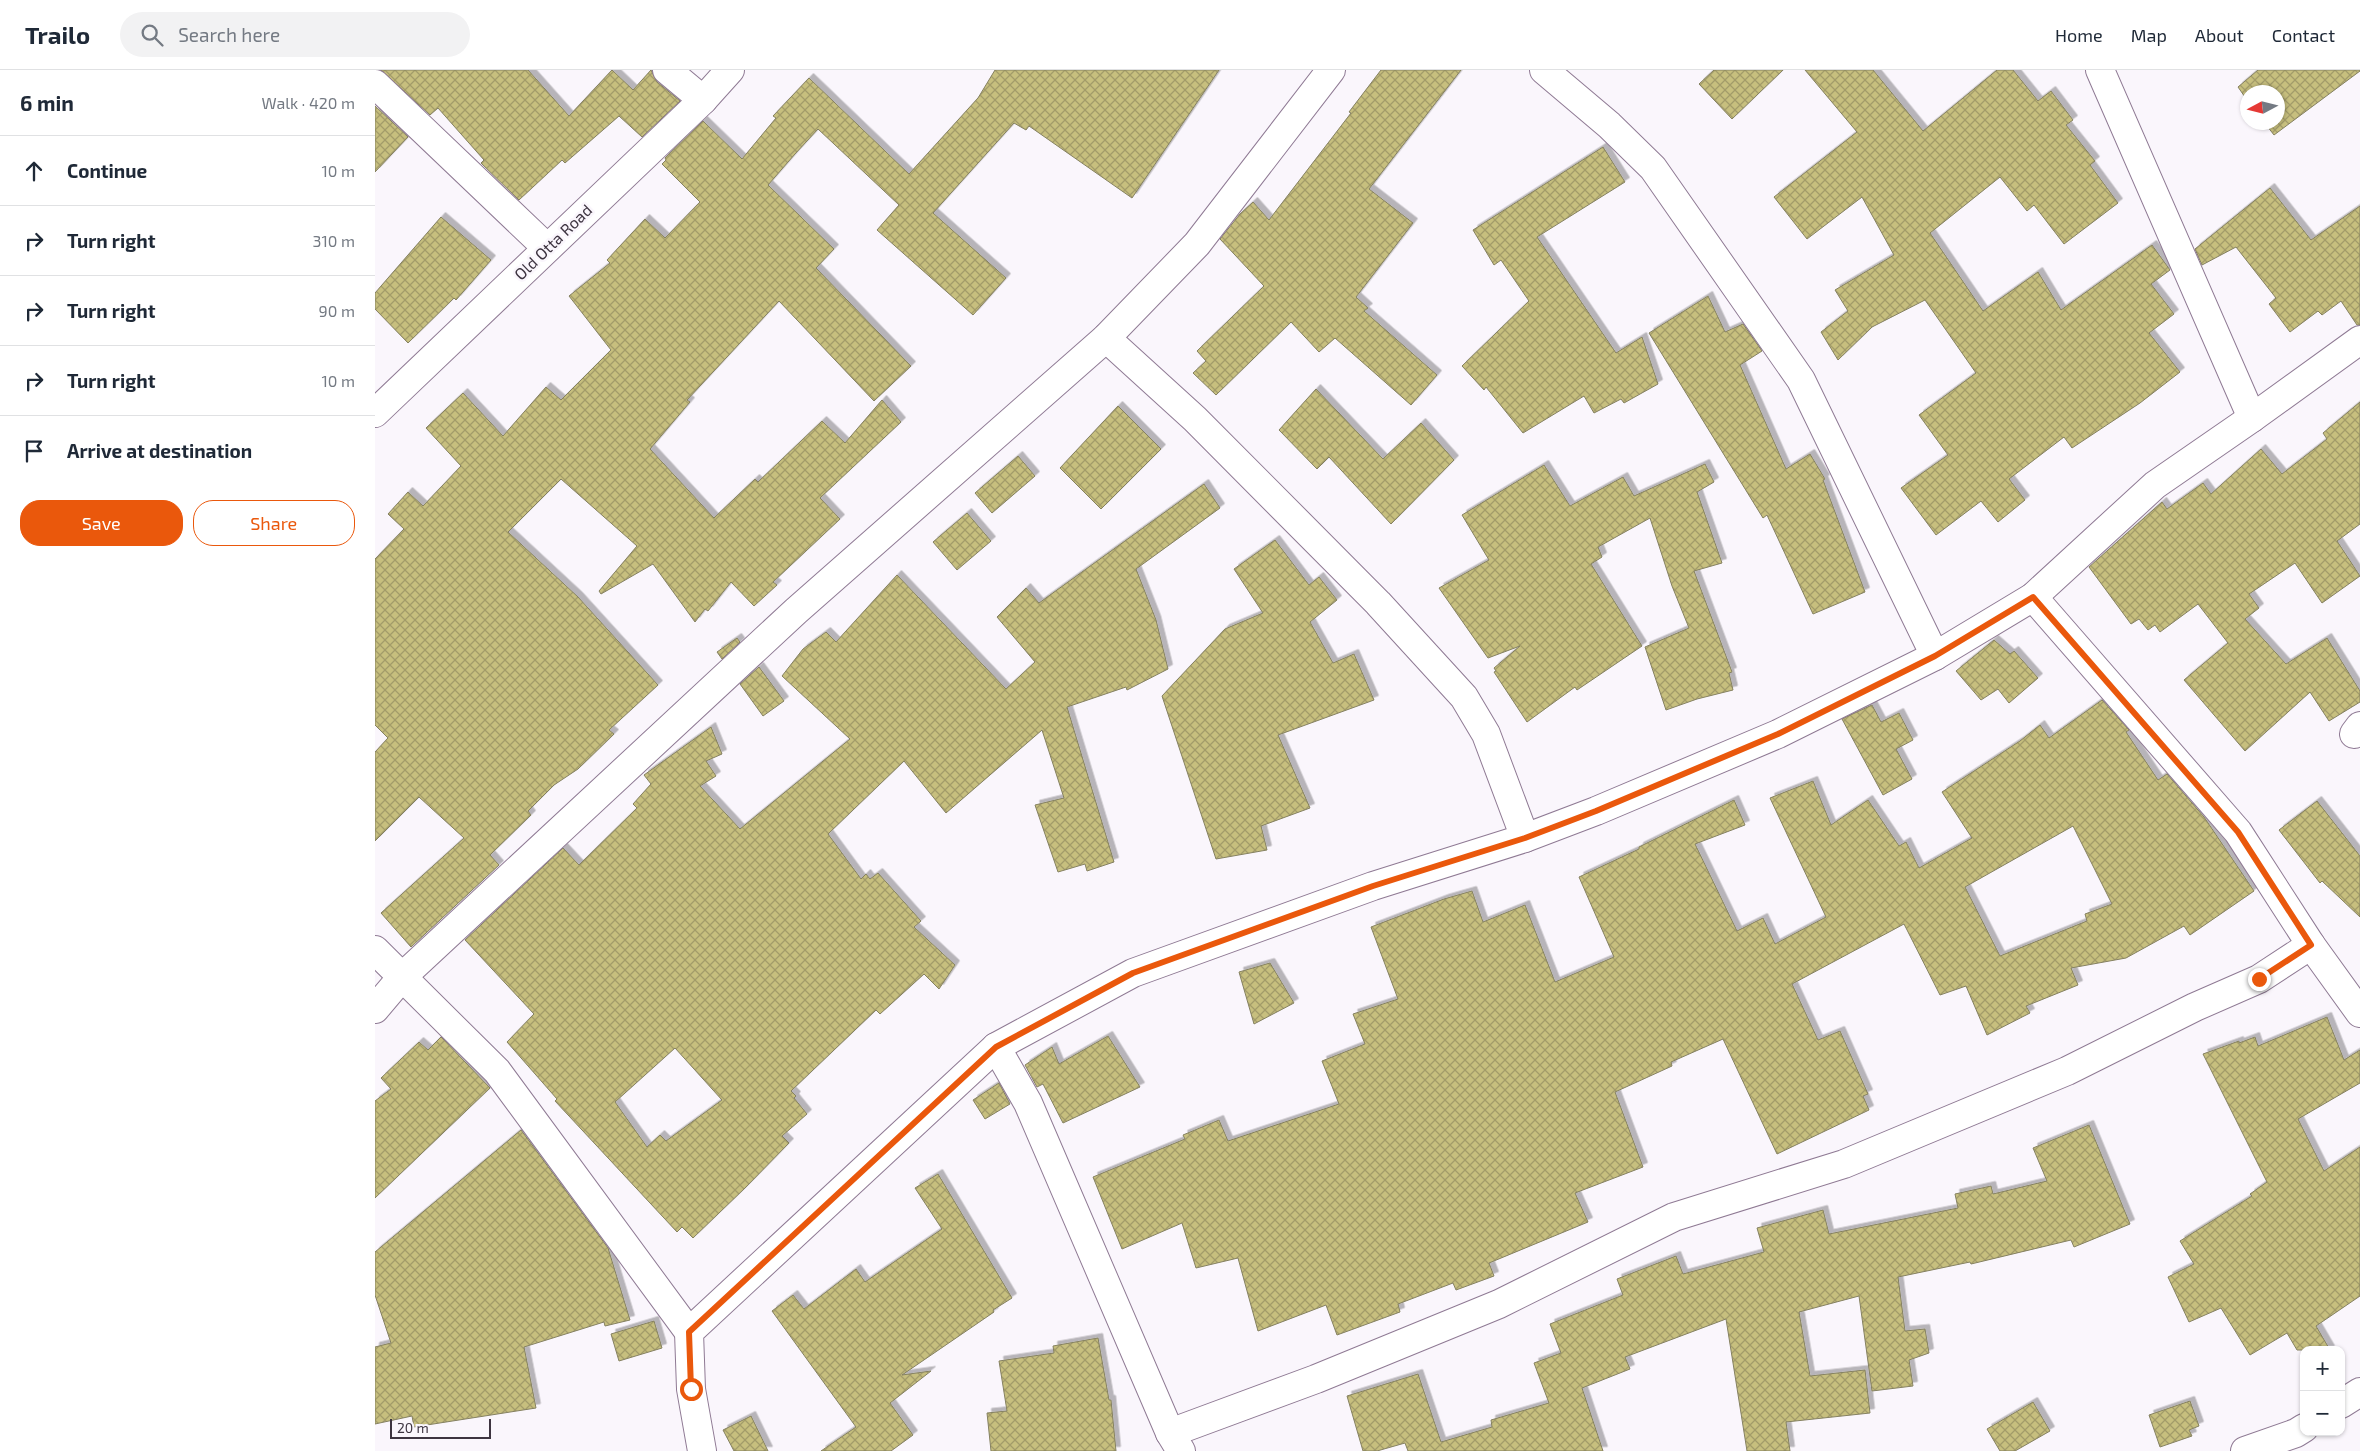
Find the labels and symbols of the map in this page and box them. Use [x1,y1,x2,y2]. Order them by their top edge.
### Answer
north arrow [2240,85,2285,130]
street label: Old Otta Road [510,200,595,283]
route end [2248,968,2271,991]
route start [680,1378,703,1401]
scale bar [390,1416,491,1439]

